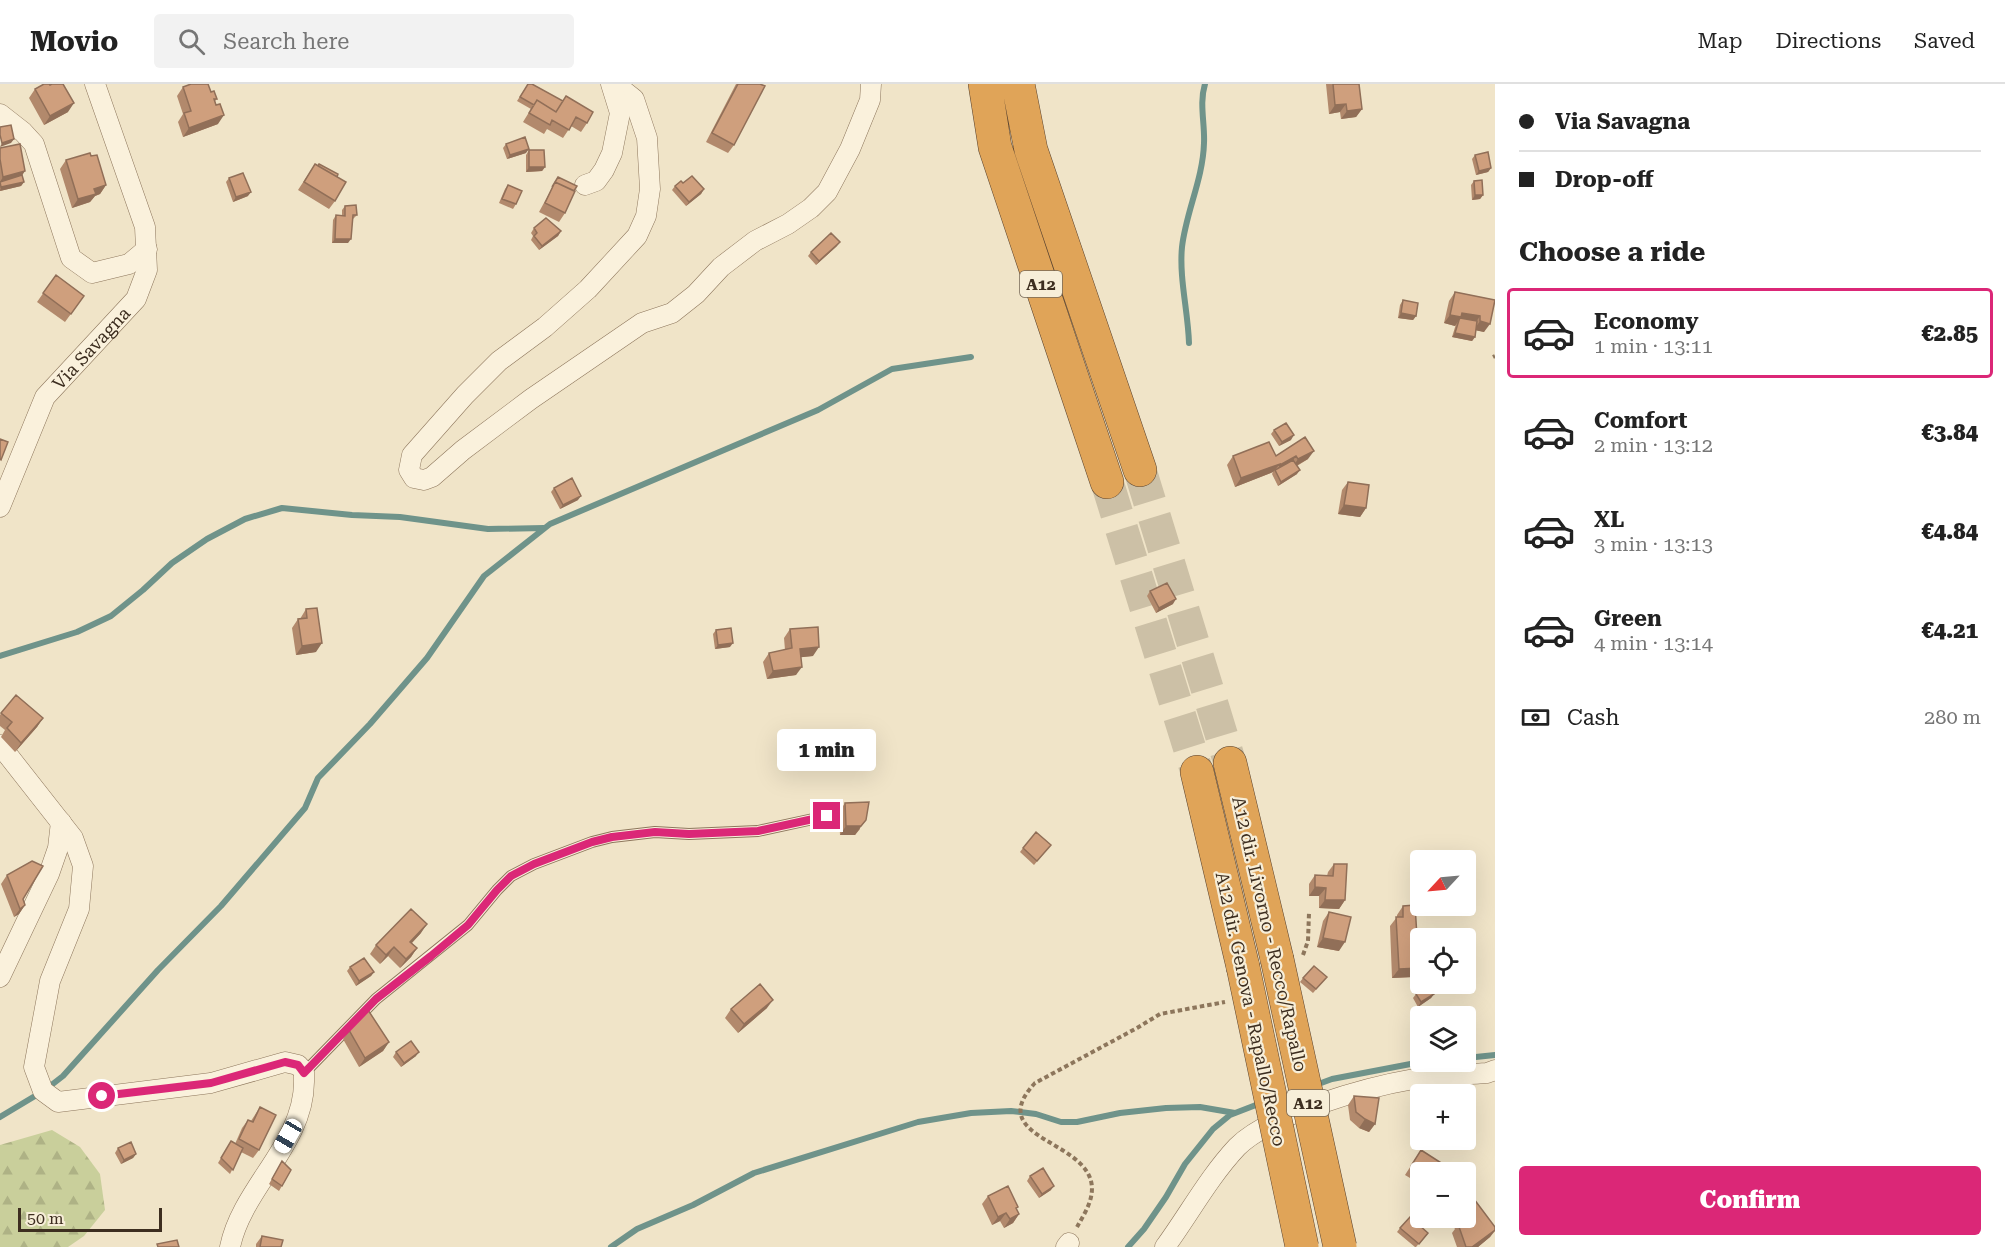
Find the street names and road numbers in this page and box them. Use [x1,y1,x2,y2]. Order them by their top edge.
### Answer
road number: A12 [1020,271,1062,297]
street label: Via Savagna [47,302,134,393]
street label: A12 dir. Livorno - Recco/Rapallo [1228,794,1312,1074]
street label: A12 dir. Genova - Rapallo/Recco [1212,870,1290,1148]
road number: A12 [1287,1090,1329,1116]

